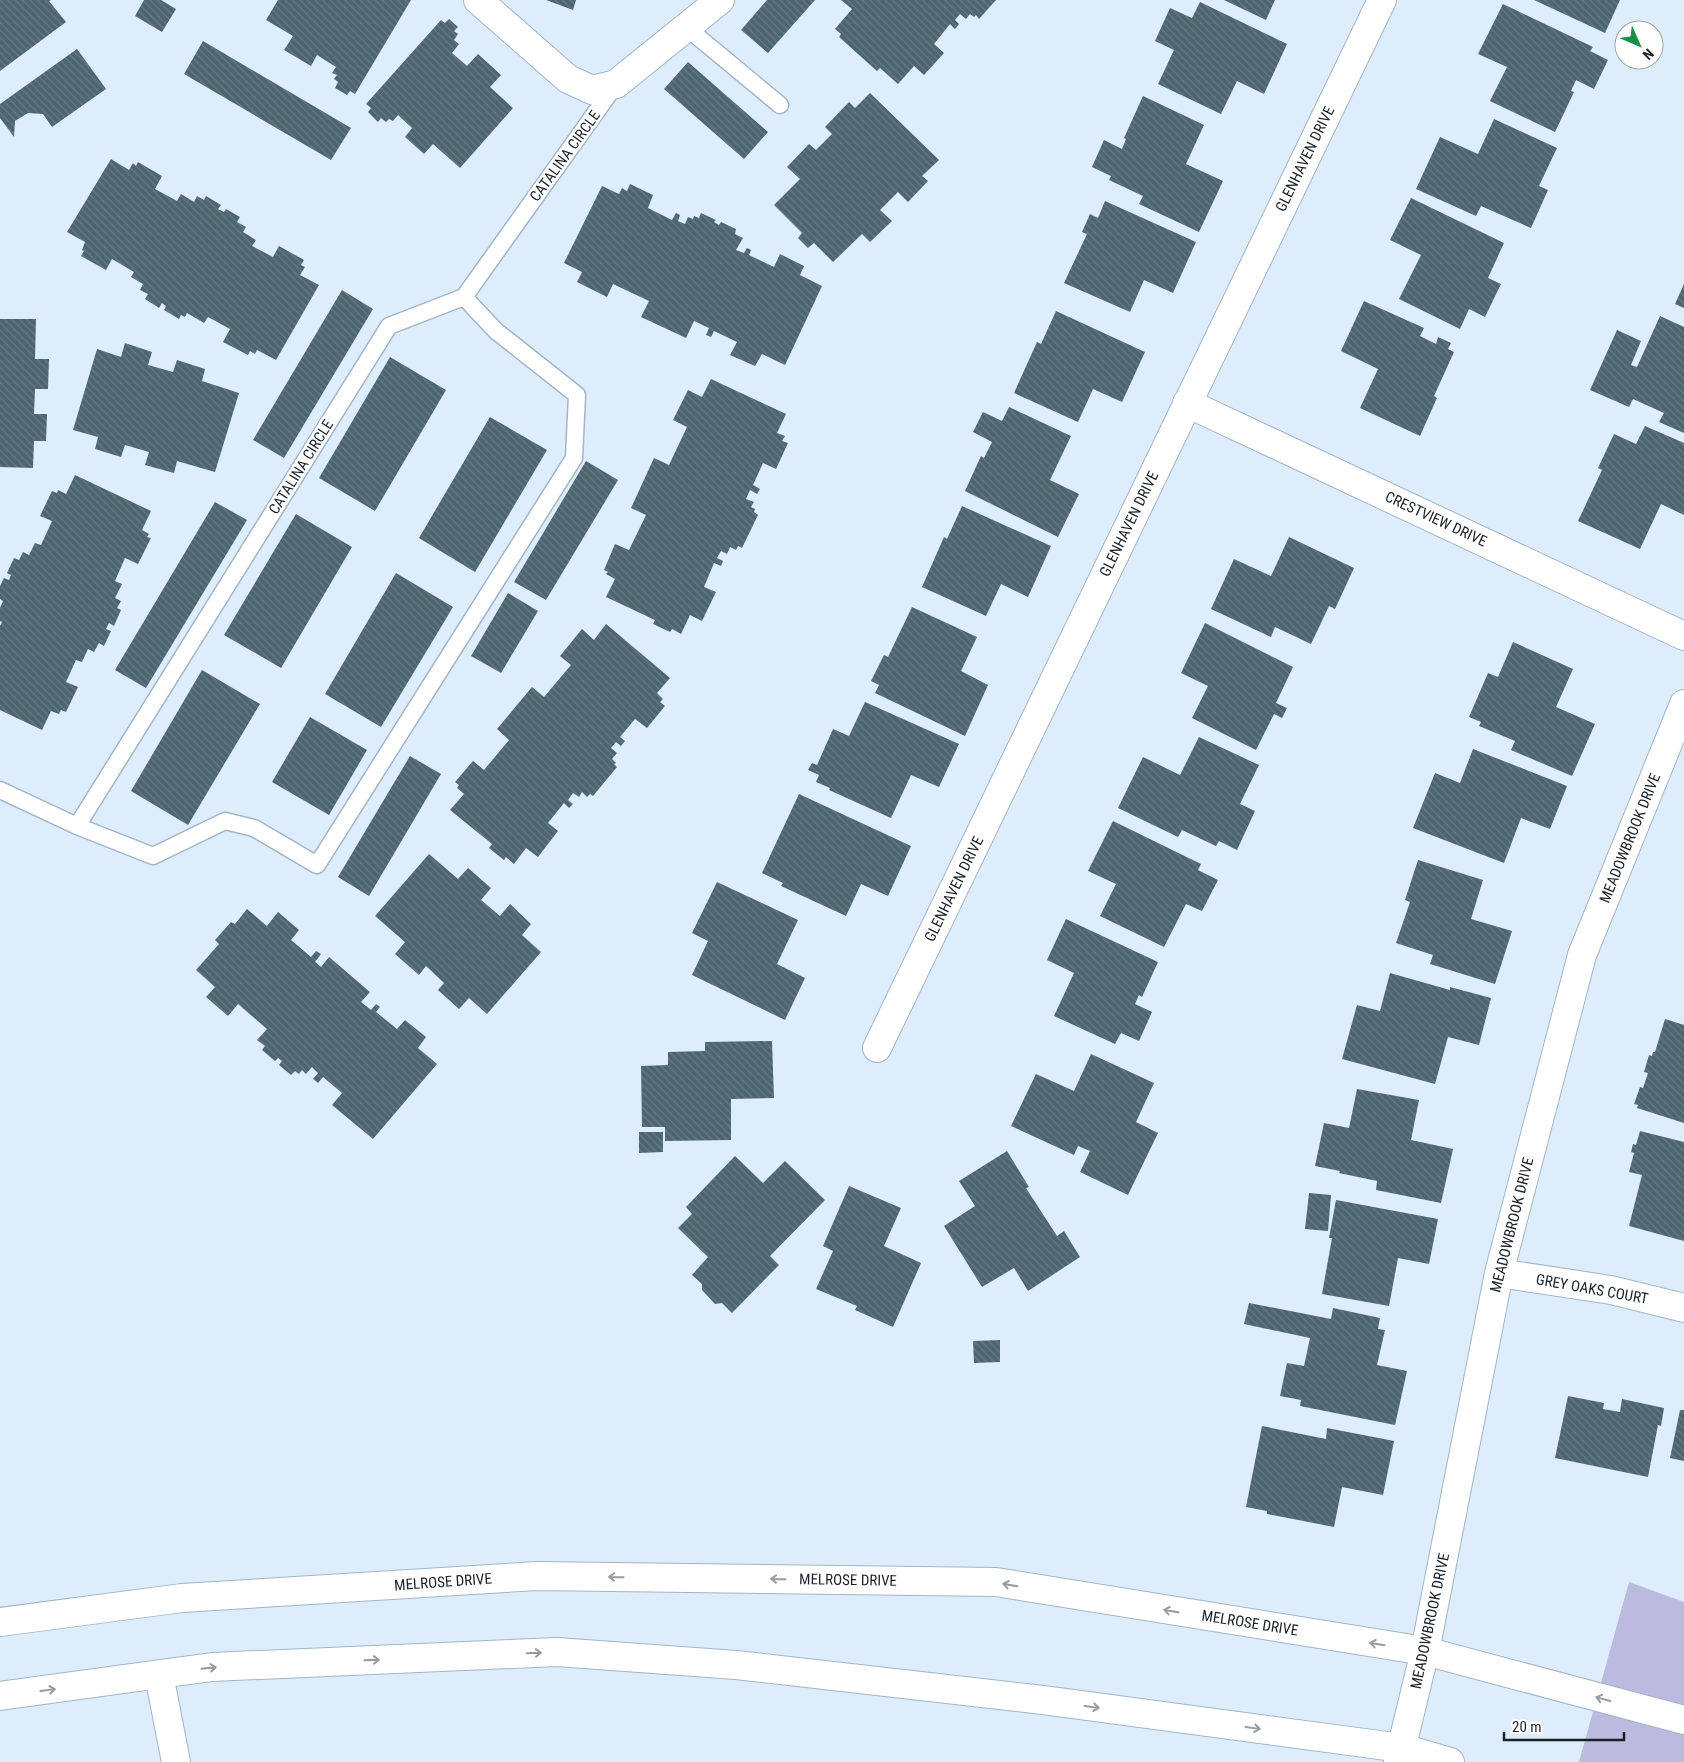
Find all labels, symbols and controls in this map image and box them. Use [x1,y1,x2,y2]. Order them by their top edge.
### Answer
north arrow [1614,20,1664,70]
text: N [1640,46,1657,63]
street label: GLENHAVEN DRIVE [1272,103,1338,215]
street label: CATALINA CIRCLE [526,107,604,205]
street label: CATALINA CIRCLE [265,417,337,517]
street label: GLENHAVEN DRIVE [1096,468,1162,580]
street label: CRESTVIEW DRIVE [1382,488,1490,550]
street label: MEADOWBROOK DRIVE [1596,770,1664,906]
street label: GLENHAVEN DRIVE [921,833,987,945]
street label: MEADOWBROOK DRIVE [1487,1156,1537,1294]
street label: GREY OAKS COURT [1534,1270,1650,1308]
street label: MEADOWBROOK DRIVE [1407,1551,1453,1691]
street label: MELROSE DRIVE [394,1570,492,1594]
street label: MELROSE DRIVE [799,1570,897,1590]
one-way arrow [608,1572,624,1582]
one-way arrow [770,1574,786,1584]
one-way arrow [1003,1579,1019,1589]
one-way arrow [1163,1605,1179,1615]
street label: MELROSE DRIVE [1200,1606,1300,1640]
one-way arrow [1369,1638,1385,1648]
one-way arrow [526,1649,542,1658]
one-way arrow [363,1656,379,1665]
one-way arrow [201,1663,217,1673]
one-way arrow [40,1684,56,1694]
one-way arrow [1596,1693,1612,1703]
one-way arrow [1083,1702,1099,1712]
scale bar [1504,1710,1624,1742]
text: 20 m [1512,1718,1542,1736]
one-way arrow [1245,1723,1261,1733]

